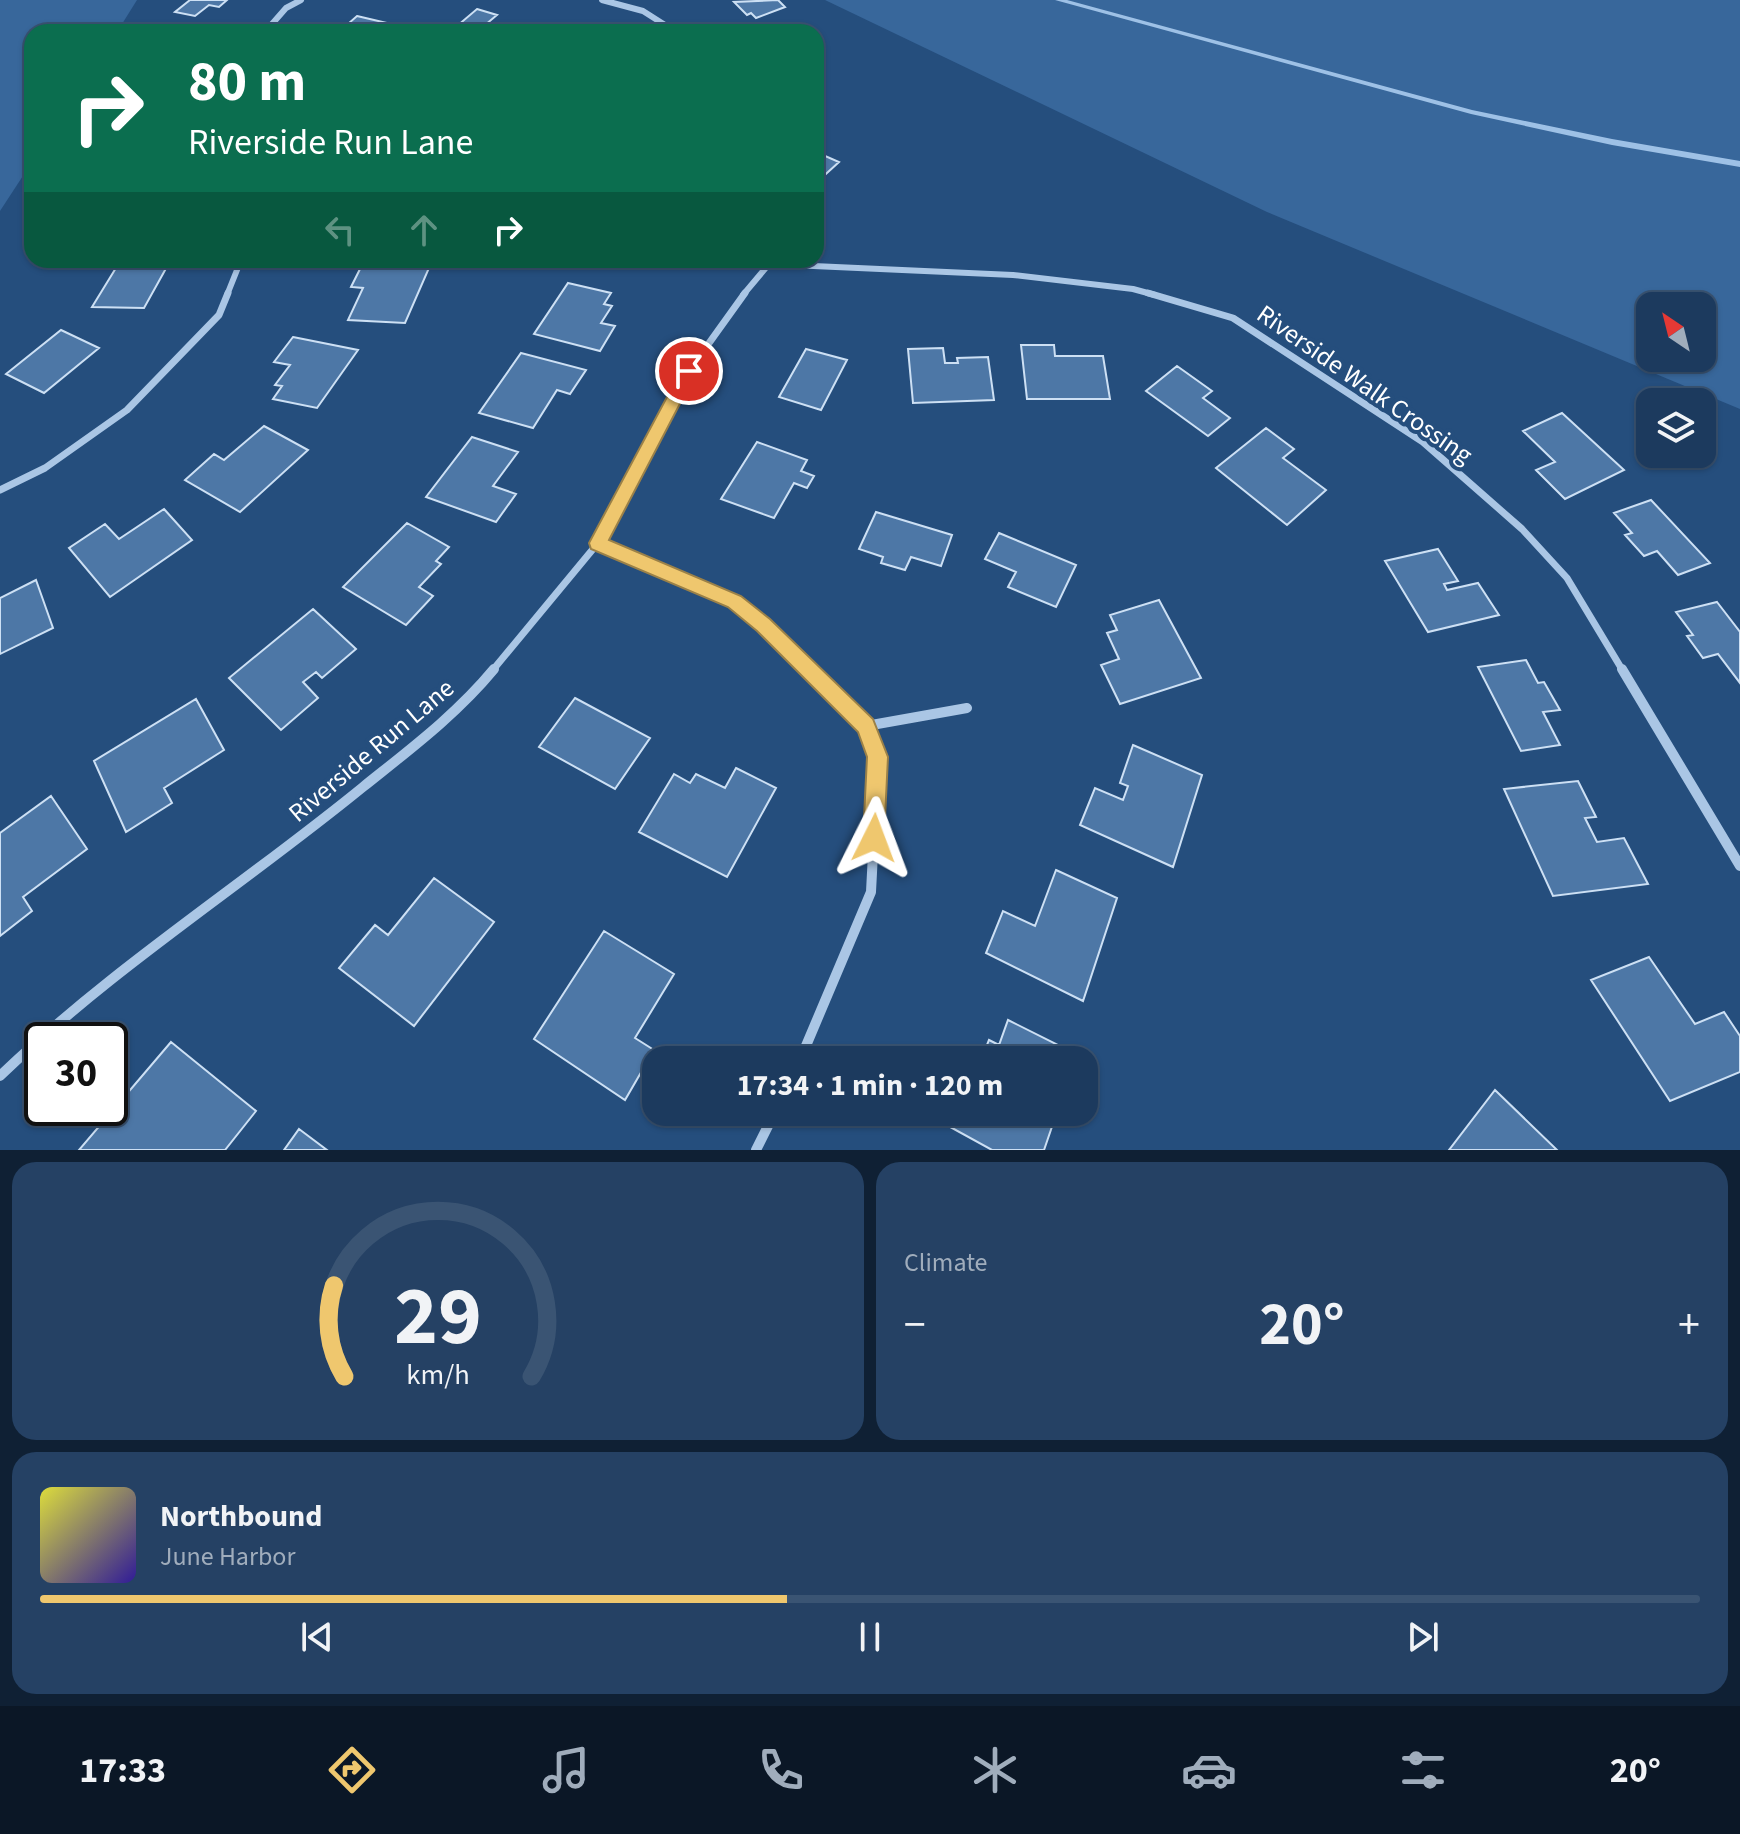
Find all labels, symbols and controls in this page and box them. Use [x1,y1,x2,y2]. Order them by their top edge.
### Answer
text: 80 m [188,43,306,122]
icon: right [56,56,160,160]
text: Riverside Run Lane [188,117,473,168]
icon: left [318,208,362,252]
icon: ahead [402,208,446,252]
icon: right [486,208,530,252]
north arrow [1636,292,1716,372]
map controls [1636,292,1716,468]
street label: Riverside Walk Crossing [1249,296,1480,473]
pin [655,337,723,405]
icon: arrive [667,349,711,393]
button: layers [1636,388,1716,468]
street label: Riverside Run Lane [280,670,462,831]
position arrow [832,796,916,880]
speed limit sign: 30 [24,1022,128,1126]
text: 17:34 · 1 min · 120 m [737,1064,1003,1107]
text: Climate [904,1244,988,1281]
text: 29 [394,1258,482,1376]
text: 20° [1259,1283,1345,1368]
text: − [904,1294,926,1357]
text: + [1678,1294,1700,1357]
text: km/h [406,1355,470,1395]
text: Northbound [160,1495,322,1538]
text: June Harbor [160,1538,296,1575]
icon: previous [295,1615,339,1659]
icon: pause [848,1615,892,1659]
icon: next [1401,1615,1445,1659]
icon: directions [324,1742,380,1798]
icon: music [538,1742,594,1798]
icon: phone [753,1742,809,1798]
icon: climate [967,1742,1023,1798]
icon: car [1181,1742,1237,1798]
icon: filters [1395,1742,1451,1798]
text: 17:33 [79,1745,166,1796]
text: 20° [1610,1745,1661,1796]

